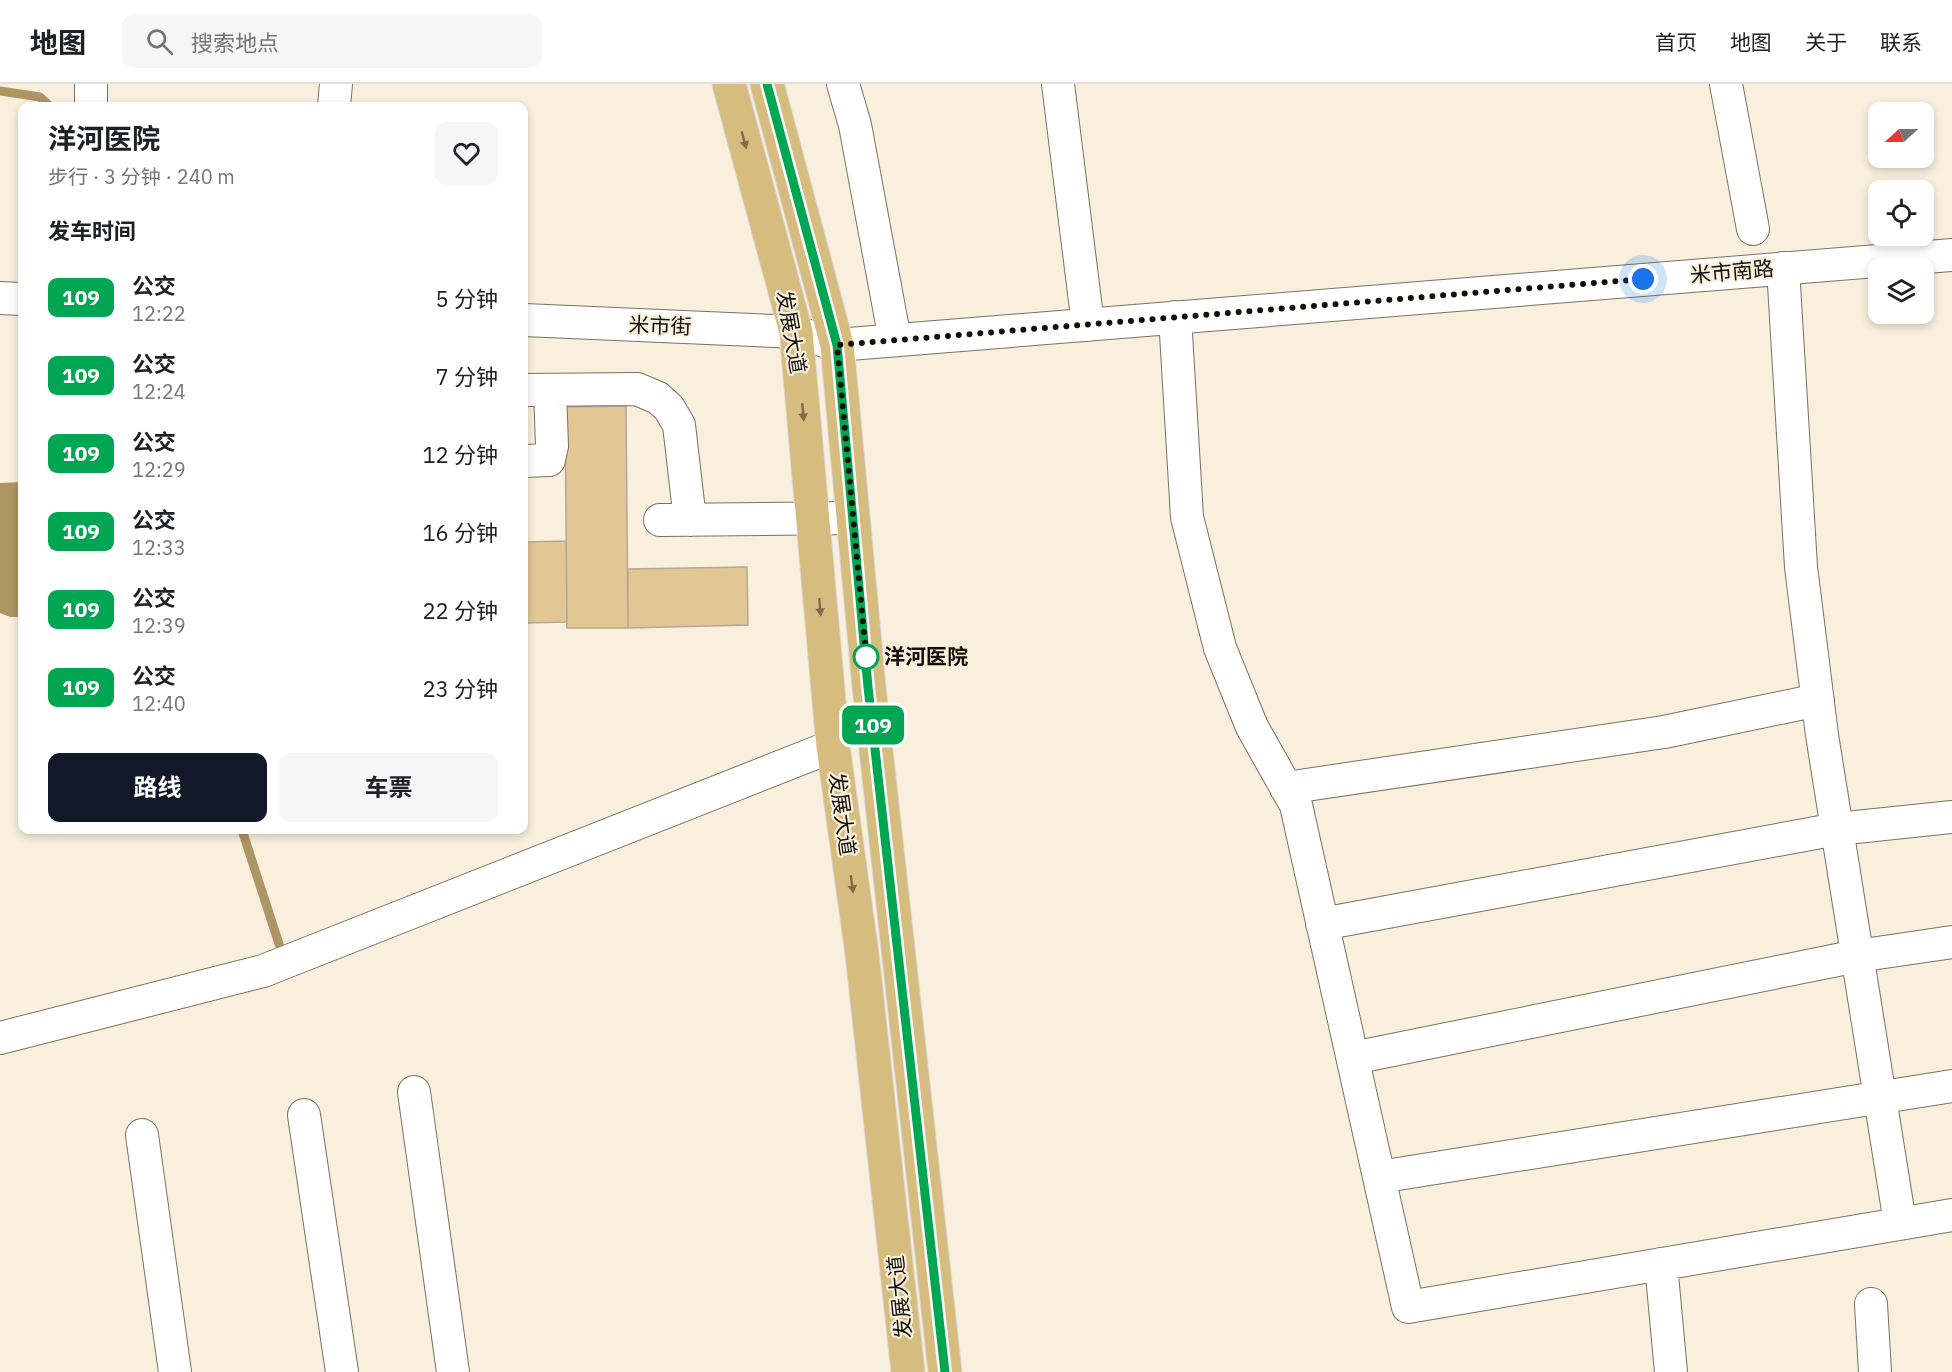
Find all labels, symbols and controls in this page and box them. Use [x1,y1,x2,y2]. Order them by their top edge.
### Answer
search box [122,14,542,68]
text: 地图 [30,24,86,61]
icon: search [143,25,176,58]
text: 搜索地点 [191,28,279,57]
text: 首页 [1655,28,1697,56]
text: 地图 [1730,28,1772,56]
text: 关于 [1805,28,1847,56]
text: 联系 [1880,28,1922,56]
north arrow [1868,102,1934,168]
map controls [1868,102,1934,324]
text: 洋河医院 [48,120,160,157]
button: heart [435,122,498,185]
one-way arrow [740,132,749,150]
text: 步行 · 3 分钟 · 240 m [48,163,235,190]
button: locate [1868,180,1934,246]
text: 发车时间 [48,216,136,245]
street label: 米市南路 [1689,253,1775,289]
button: layers [1868,258,1934,324]
your location [1628,264,1658,294]
text: 公交 [132,271,176,300]
text: 109 [62,283,100,311]
text: 5 分钟 [436,284,498,313]
street label: 发展大道 [771,288,813,376]
text: 12:22 [132,300,186,327]
street label: 米市街 [628,310,692,340]
text: 公交 [132,349,176,378]
text: 109 [62,361,100,389]
text: 7 分钟 [436,362,498,391]
text: 12:24 [132,378,186,405]
one-way arrow [798,403,808,422]
text: 公交 [132,427,176,456]
text: 109 [62,439,100,467]
text: 12 分钟 [422,440,498,469]
text: 12:29 [132,456,186,483]
text: 公交 [132,505,176,534]
text: 109 [62,517,100,545]
text: 16 分钟 [422,518,498,547]
text: 12:33 [132,534,186,561]
text: 公交 [132,583,176,612]
text: 109 [62,595,100,623]
text: 22 分钟 [422,596,498,625]
one-way arrow [815,597,825,616]
text: 12:39 [132,612,186,639]
place label: 洋河医院 [884,642,968,670]
marker: 洋河医院 [853,644,879,670]
text: 公交 [132,661,176,690]
text: 109 [62,673,100,701]
text: 23 分钟 [422,674,498,703]
text: 12:40 [132,690,186,717]
line badge: 109 [838,706,908,744]
text: 109 [854,711,892,739]
button: 路线 [48,753,267,822]
button: 车票 [279,753,498,822]
street label: 发展大道 [823,770,863,857]
one-way arrow [847,874,856,893]
street label: 发展大道 [881,1254,917,1340]

